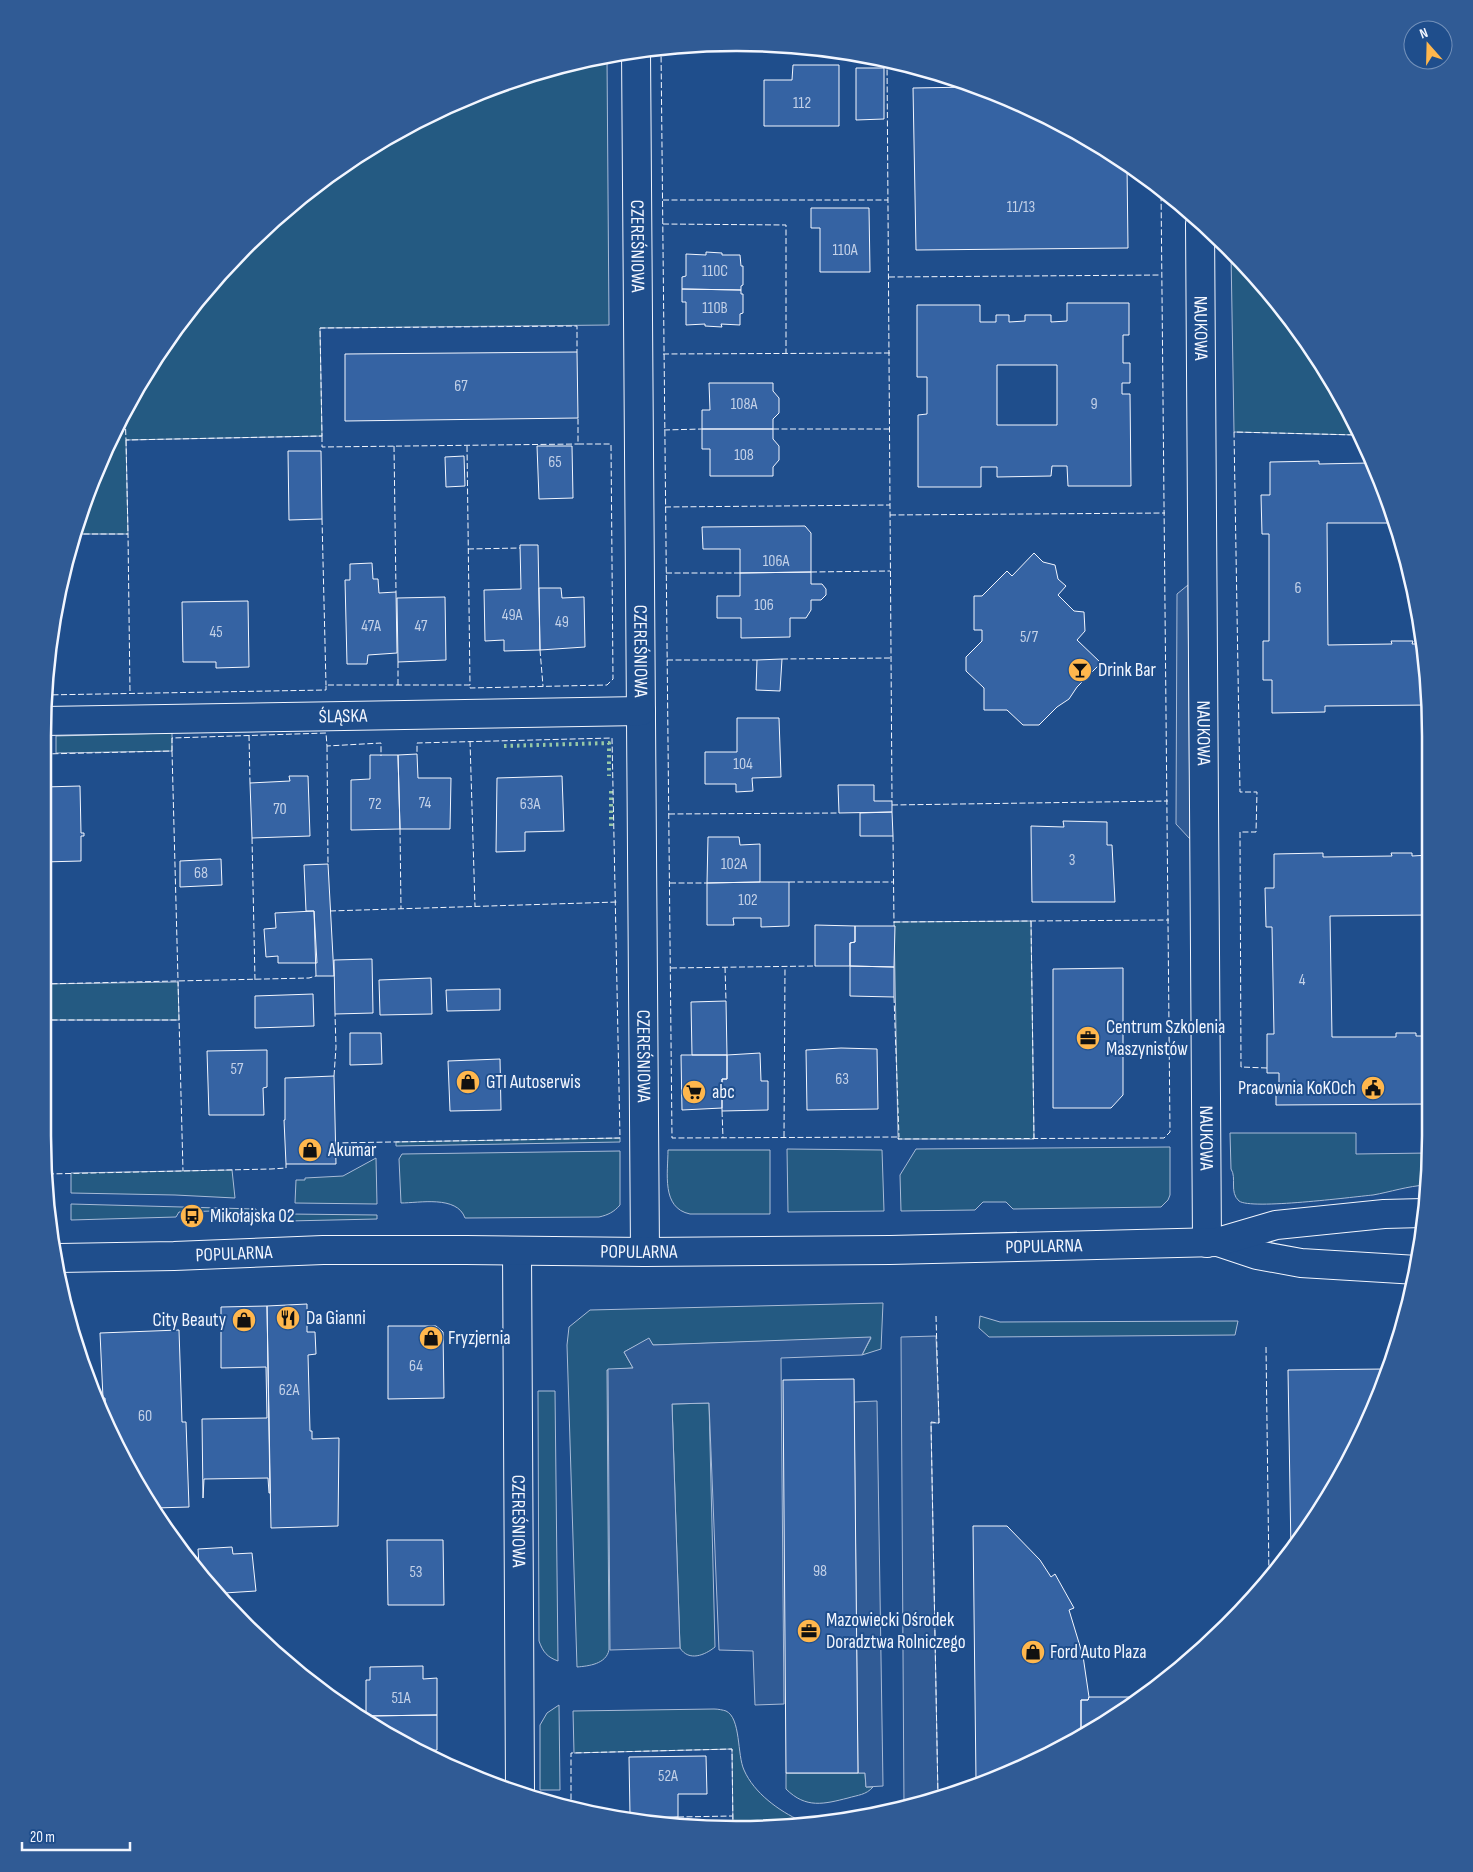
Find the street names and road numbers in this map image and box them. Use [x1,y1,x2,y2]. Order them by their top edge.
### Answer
street label: CZEREŚNIOWA [626,200,649,293]
street label: NAUKOWA [1189,296,1212,361]
street label: CZEREŚNIOWA [629,605,652,698]
street label: NAUKOWA [1192,701,1215,766]
street label: ŚLĄSKA [319,704,368,728]
street label: CZEREŚNIOWA [632,1010,655,1103]
street label: NAUKOWA [1195,1106,1218,1171]
street label: POPULARNA [1005,1234,1083,1259]
street label: POPULARNA [600,1240,678,1264]
street label: POPULARNA [195,1241,274,1267]
street label: CZEREŚNIOWA [507,1475,530,1568]

